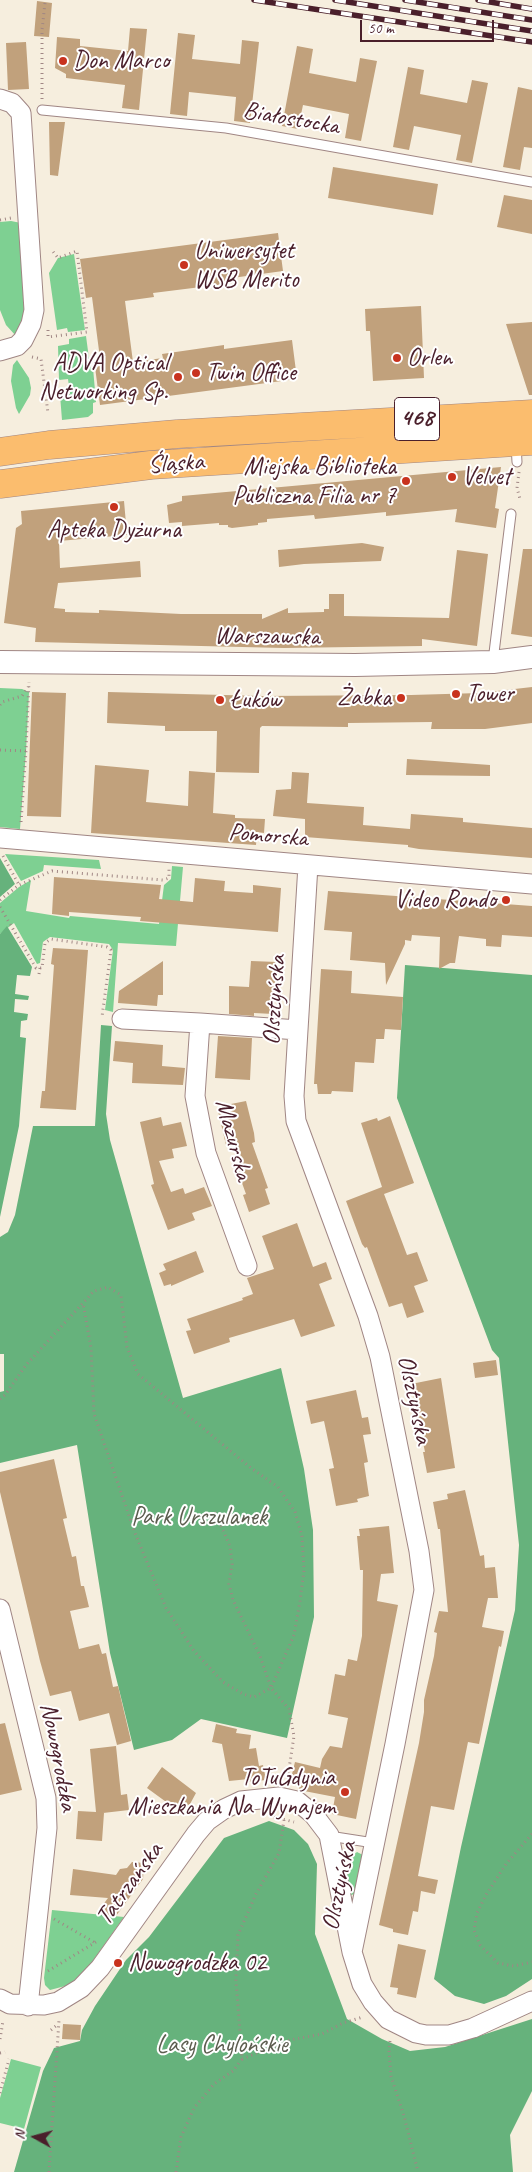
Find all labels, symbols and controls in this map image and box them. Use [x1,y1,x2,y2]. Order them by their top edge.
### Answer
scale bar [362,10,496,42]
text: 50 m [368,19,394,38]
place label: Don Marco [73,46,169,76]
marker: Don Marco [57,55,69,67]
street label: Białostocka [241,96,341,142]
place label: Uniwersytet WSB Merito [194,236,299,295]
marker: Uniwersytet WSB Merito [178,259,190,271]
place label: Orlen [407,343,452,373]
place label: ADVA Optical Networking Sp. [39,348,168,407]
marker: Orlen [391,352,403,364]
place label: Twin Office [206,358,296,388]
marker: Twin Office [190,367,202,379]
marker: ADVA Optical Networking Sp. [172,371,184,383]
road number: 468 [394,398,440,440]
street label: Śląska [147,447,205,481]
place label: Miejska Biblioteka Publiczna Filia nr 7 [233,452,396,511]
place label: Velvet [462,462,511,492]
marker: Velvet [446,471,458,483]
marker: Miejska Biblioteka Publiczna Filia nr 7 [400,475,412,487]
marker: Apteka Dyżurna [108,501,120,513]
place label: Apteka Dyżurna [47,515,181,545]
street label: Warszawska [214,621,320,653]
place label: Tower [466,679,514,709]
place label: Żabka [337,683,391,713]
place label: Łuków [230,685,281,715]
marker: Tower [450,688,462,700]
marker: Żabka [395,692,407,704]
marker: Łuków [214,694,226,706]
street label: Pomorska [227,818,309,854]
place label: Video Rondo [394,885,496,915]
marker: Video Rondo [500,894,512,906]
street label: Olsztyńska [257,954,293,1046]
street label: Mazurska [208,1096,258,1184]
street label: Olsztyńska [390,1353,438,1447]
park label: Park Urszulanek [131,1502,267,1532]
street label: Nowogrodzka [33,1700,83,1814]
place label: ToTuGdynia Mieszkania Na Wynajem [128,1763,335,1822]
marker: ToTuGdynia Mieszkania Na Wynajem [339,1786,351,1798]
street label: Tatrzańska [90,1837,170,1931]
street label: Olsztyńska [316,1839,364,1933]
place label: Nowogrodzka 02 [128,1948,266,1978]
marker: Nowogrodzka 02 [112,1957,124,1969]
park label: Lasy Chylońskie [156,2030,288,2060]
north arrow [10,2112,60,2162]
text: N [11,2130,29,2140]

